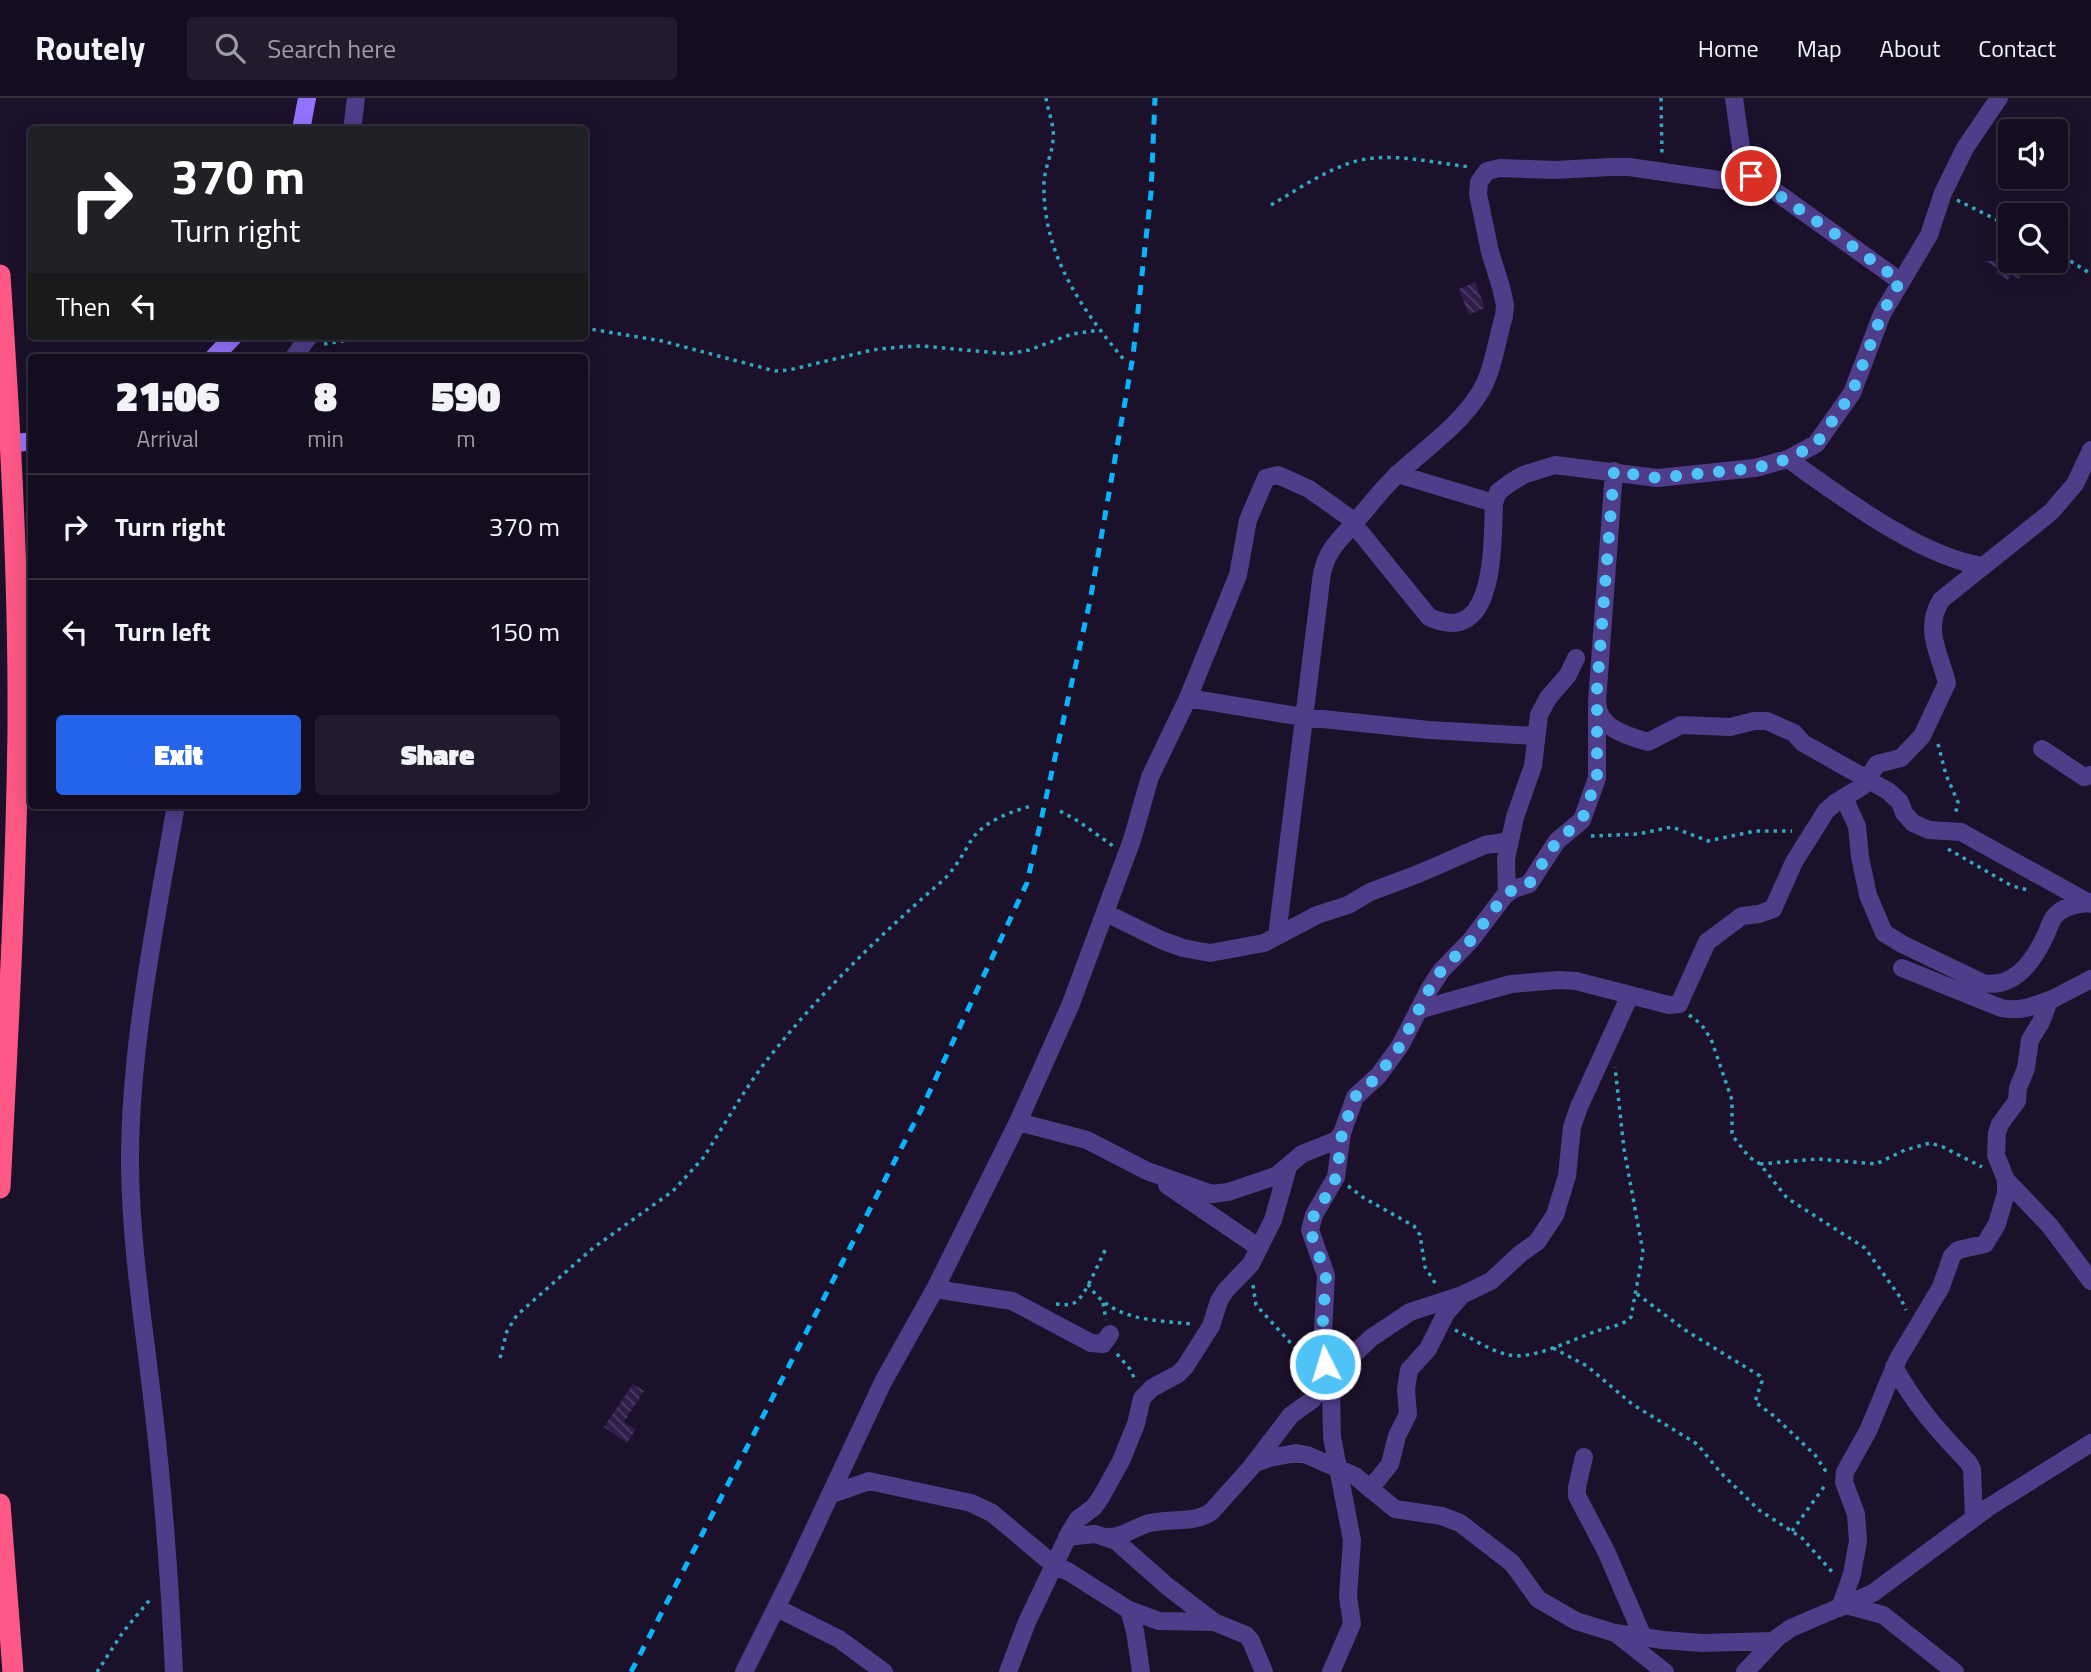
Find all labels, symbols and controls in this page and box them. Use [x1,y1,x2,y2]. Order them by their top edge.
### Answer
search box [187,17,677,80]
text: Routely [35,23,145,73]
icon: search [211,29,249,67]
text: Search here [267,29,396,68]
text: Home [1698,30,1759,66]
text: Map [1797,30,1842,66]
text: About [1880,30,1940,66]
text: Contact [1978,30,2056,66]
map controls [1998,119,2068,273]
button: sound [1998,119,2068,189]
text: 370 m [171,138,305,213]
pin [1721,146,1781,206]
icon: right [56,154,147,245]
icon: arrive [1732,157,1770,195]
button: search [1998,203,2068,273]
text: Turn right [171,206,300,254]
text: Then [56,287,111,326]
icon: left [125,287,163,325]
text: 21:06 [115,363,220,427]
text: 8 [314,363,337,427]
text: 590 [431,363,501,427]
text: Arrival [136,421,199,456]
text: min [307,421,344,456]
text: m [456,421,476,456]
text: Turn right [115,507,226,546]
text: 370 m [489,507,560,546]
icon: right [56,508,94,546]
text: Turn left [115,612,210,651]
text: 150 m [489,612,560,651]
icon: left [56,613,94,651]
button: Exit [56,715,301,795]
button: Share [315,715,560,795]
position arrow [1288,1327,1362,1401]

